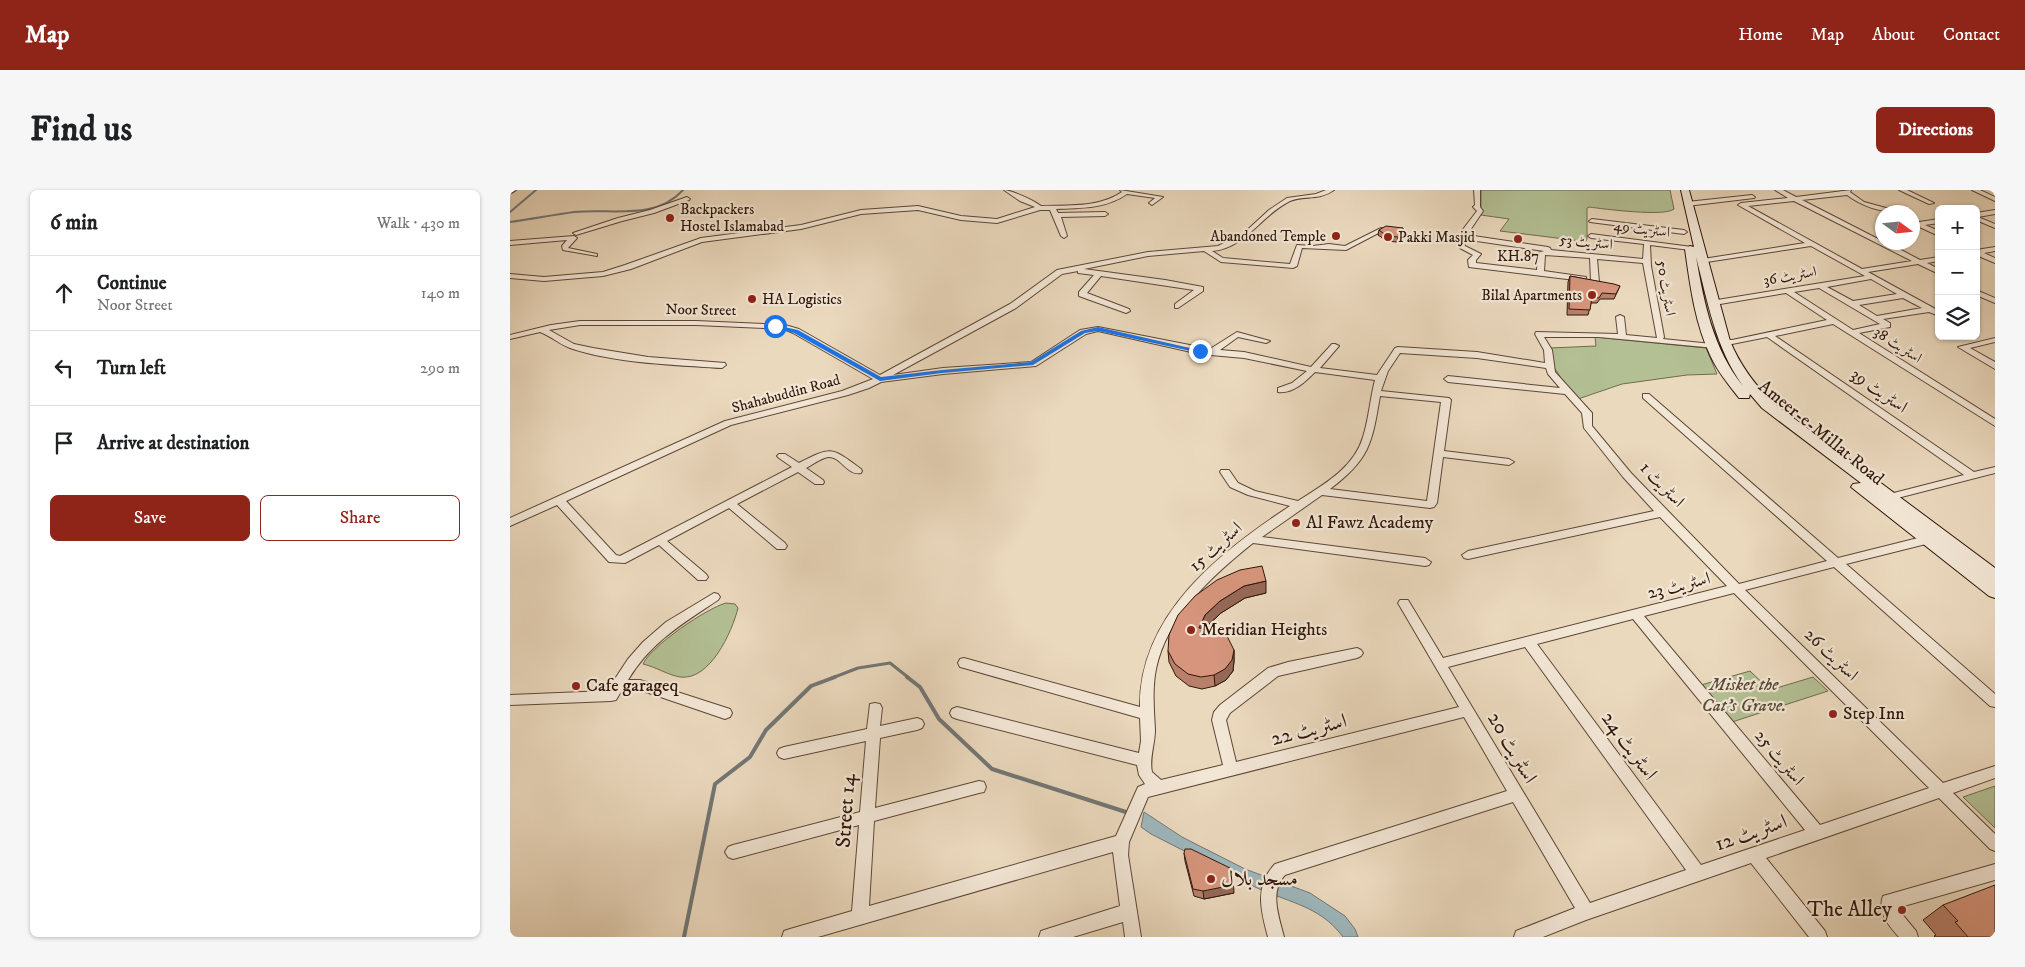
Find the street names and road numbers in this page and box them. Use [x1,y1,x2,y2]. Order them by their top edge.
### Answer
street label: اسٹریٹ 49 [1613,216,1671,242]
street label: اسٹریٹ 53 [1558,230,1614,254]
street label: اسٹریٹ 50 [1652,259,1680,317]
street label: اسٹریٹ 36 [1762,262,1818,290]
street label: Noor Street [665,300,737,320]
street label: اسٹریٹ 38 [1870,322,1926,368]
street label: اسٹریٹ 39 [1846,364,1912,418]
street label: Shahabuddin Road [730,370,843,418]
street label: Ameer-e-Millat Road [1754,376,1888,490]
street label: اسٹریٹ 1 [1635,458,1689,513]
street label: اسٹریٹ 15 [1185,517,1247,577]
street label: اسٹریٹ 23 [1645,568,1713,604]
street label: اسٹریٹ 26 [1799,624,1863,686]
street label: اسٹریٹ 24 [1595,706,1663,786]
street label: اسٹریٹ 22 [1268,708,1350,752]
street label: اسٹریٹ 20 [1481,708,1543,788]
street label: اسٹریٹ 25 [1749,726,1809,791]
street label: Street 14 [830,772,862,849]
street label: اسٹریٹ 12 [1711,809,1791,857]

